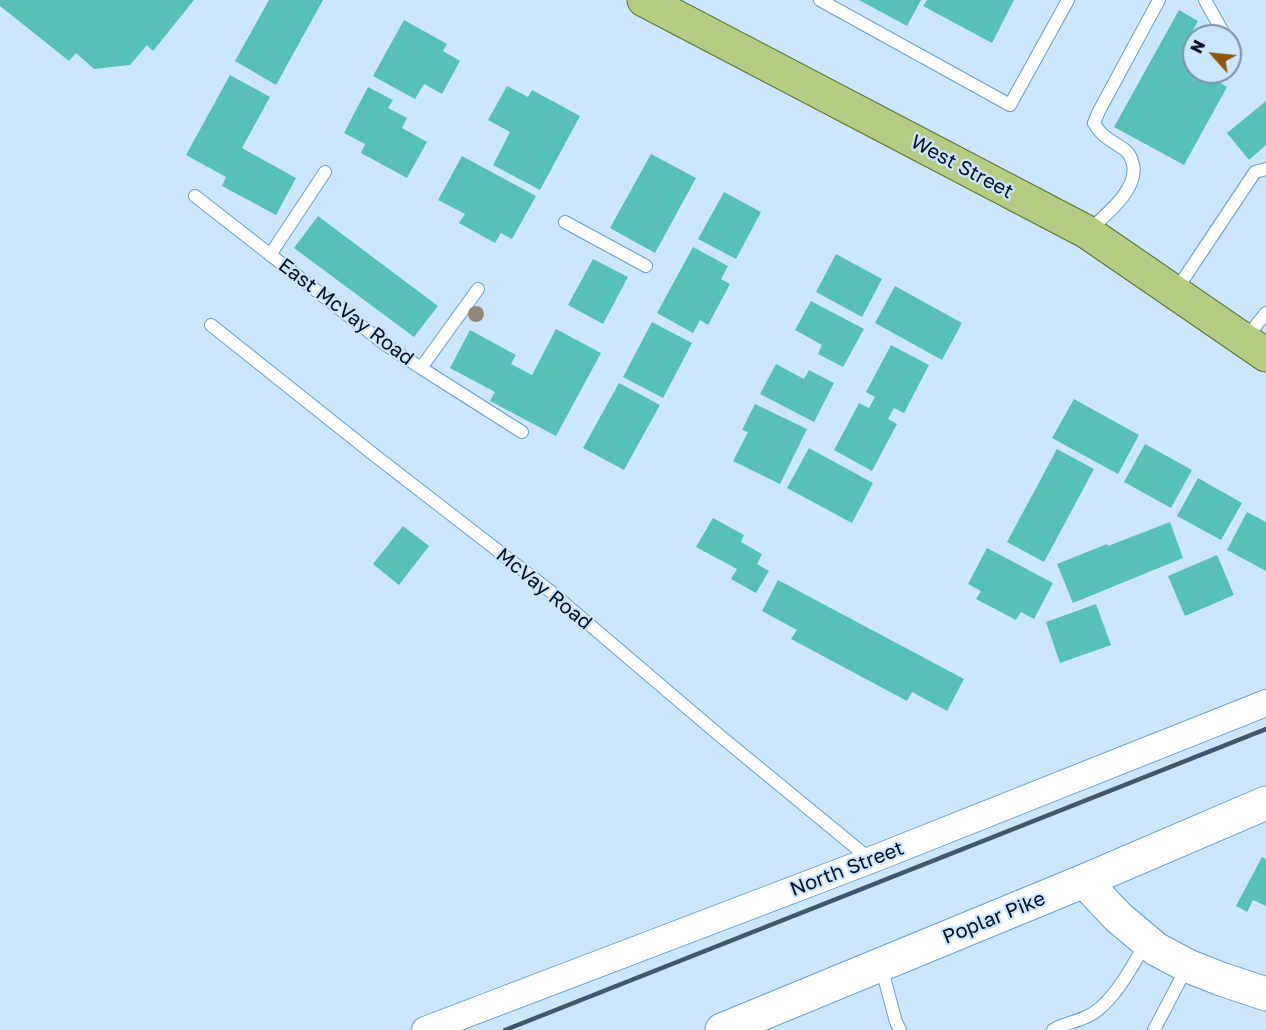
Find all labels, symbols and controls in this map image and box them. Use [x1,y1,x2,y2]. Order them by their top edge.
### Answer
north arrow [1182,24,1242,84]
text: N [1186,37,1209,57]
street label: West Street [907,130,1017,204]
street label: East McVay Road [274,253,418,371]
street label: McVay Road [491,543,597,635]
street label: North Street [787,836,907,902]
street label: Poplar Pike [939,887,1049,949]

